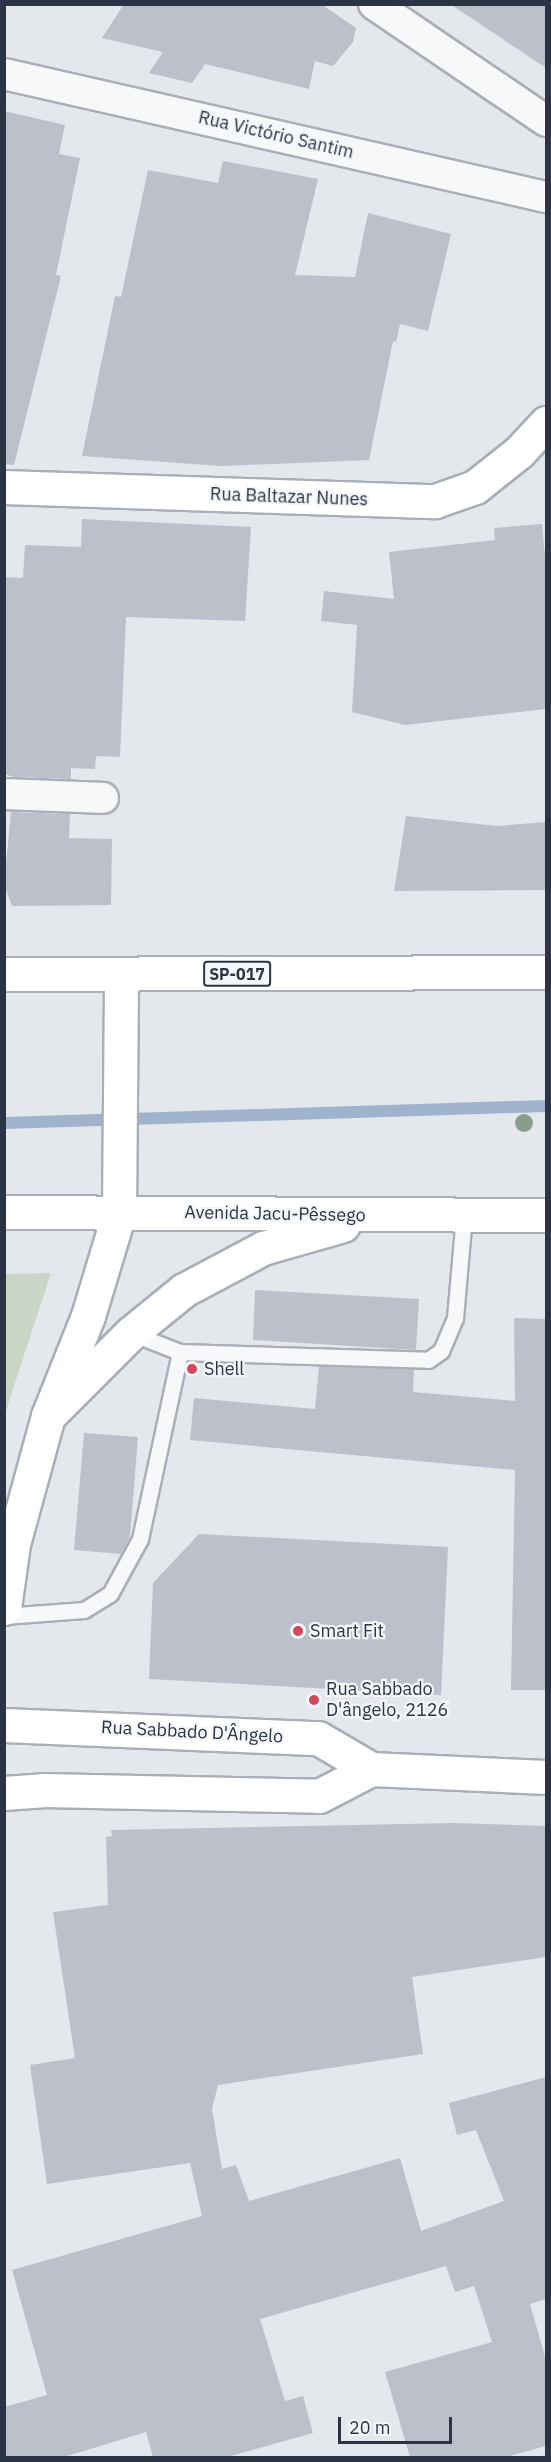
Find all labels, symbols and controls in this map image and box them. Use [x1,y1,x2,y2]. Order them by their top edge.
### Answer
street label: Rua Victório Santim [196,107,356,163]
street label: Rua Baltazar Nunes [209,483,369,511]
road number: SP-017 [202,961,272,987]
street label: Avenida Jacu-Pêssego [184,1202,366,1226]
place label: Shell [204,1358,244,1380]
marker: Shell [185,1362,199,1376]
place label: Smart Fit [310,1620,384,1642]
marker: Smart Fit [291,1624,305,1638]
place label: Rua Sabbado D'ângelo, 2126 [326,1679,448,1722]
marker: Rua Sabbado D'ângelo, 2126 [307,1693,321,1707]
street label: Rua Sabbado D'Ângelo [100,1716,284,1748]
scale bar [341,2405,455,2443]
text: 20 m [349,2416,391,2439]

